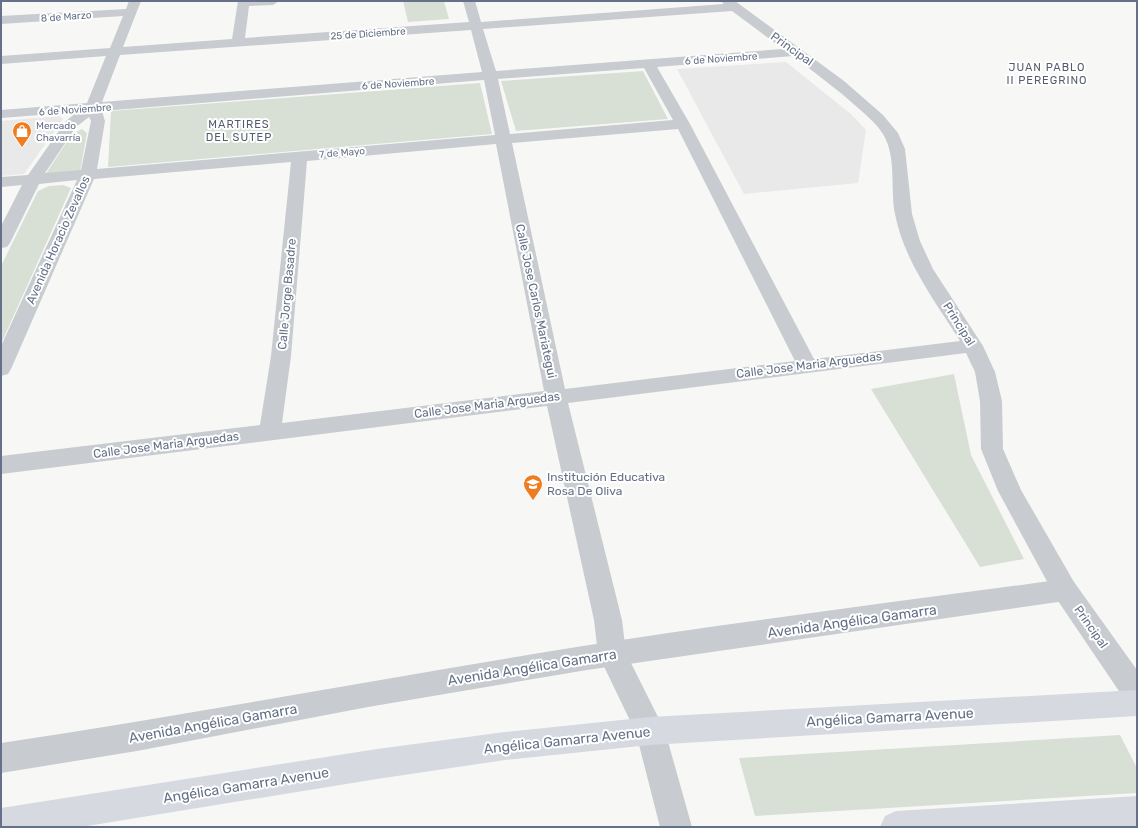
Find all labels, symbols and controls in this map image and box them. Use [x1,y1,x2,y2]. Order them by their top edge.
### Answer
street label: 8 de Marzo [40,9,92,25]
street label: 25 de Diciembre [330,25,406,43]
street label: Principal [768,29,816,69]
street label: 6 de Noviembre [684,50,758,68]
district label: JUAN PABLO II PEREGRINO [1006,61,1088,87]
street label: 6 de Noviembre [361,75,435,93]
street label: 6 de Noviembre [38,101,112,119]
district label: MARTIRES DEL SUTEP [206,118,272,144]
shop icon: Mercado Chavarría [11,120,33,148]
place label: Mercado Chavarría [36,120,81,144]
street label: 7 de Mayo [319,145,366,161]
street label: Avenida Horacio Zevallos [23,174,93,306]
street label: Calle Jose Carlos Mariategui [513,223,559,379]
street label: Calle Jorge Basadre [275,238,299,350]
street label: Principal [940,300,978,348]
street label: Calle Jose Maria Arguedas [735,349,883,381]
street label: Calle Jose Maria Arguedas [413,389,561,421]
street label: Calle Jose Maria Arguedas [92,429,240,461]
place label: Institución Educativa Rosa De Oliva [547,470,665,498]
school or university icon: Institución Educativa Rosa De Oliva [522,473,544,501]
street label: Avenida Angélica Gamarra [766,601,938,642]
street label: Principal [1071,603,1111,651]
street label: Avenida Angélica Gamarra [446,646,618,689]
street label: Avenida Angélica Gamarra [128,700,299,747]
street label: Angélica Gamarra Avenue [806,705,974,730]
street label: Angélica Gamarra Avenue [483,723,651,758]
street label: Angélica Gamarra Avenue [162,764,330,807]

